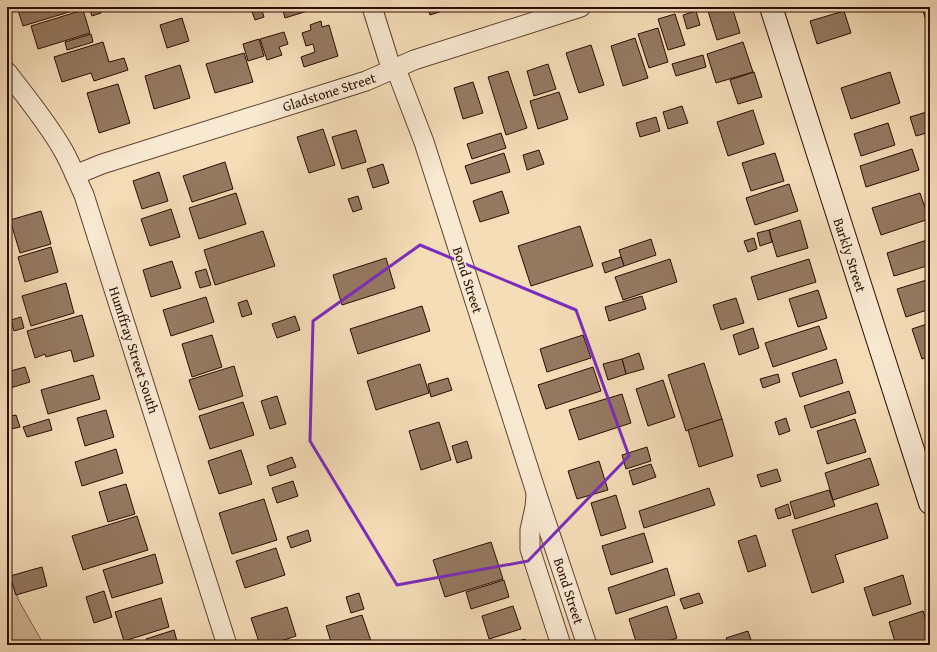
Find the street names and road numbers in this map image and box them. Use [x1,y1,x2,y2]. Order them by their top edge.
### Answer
street label: Gladstone Street [280,68,378,116]
street label: Barkly Street [829,215,871,295]
street label: Bond Street [448,244,488,316]
street label: Humffray Street South [104,284,164,416]
street label: Bond Street [549,555,589,627]

